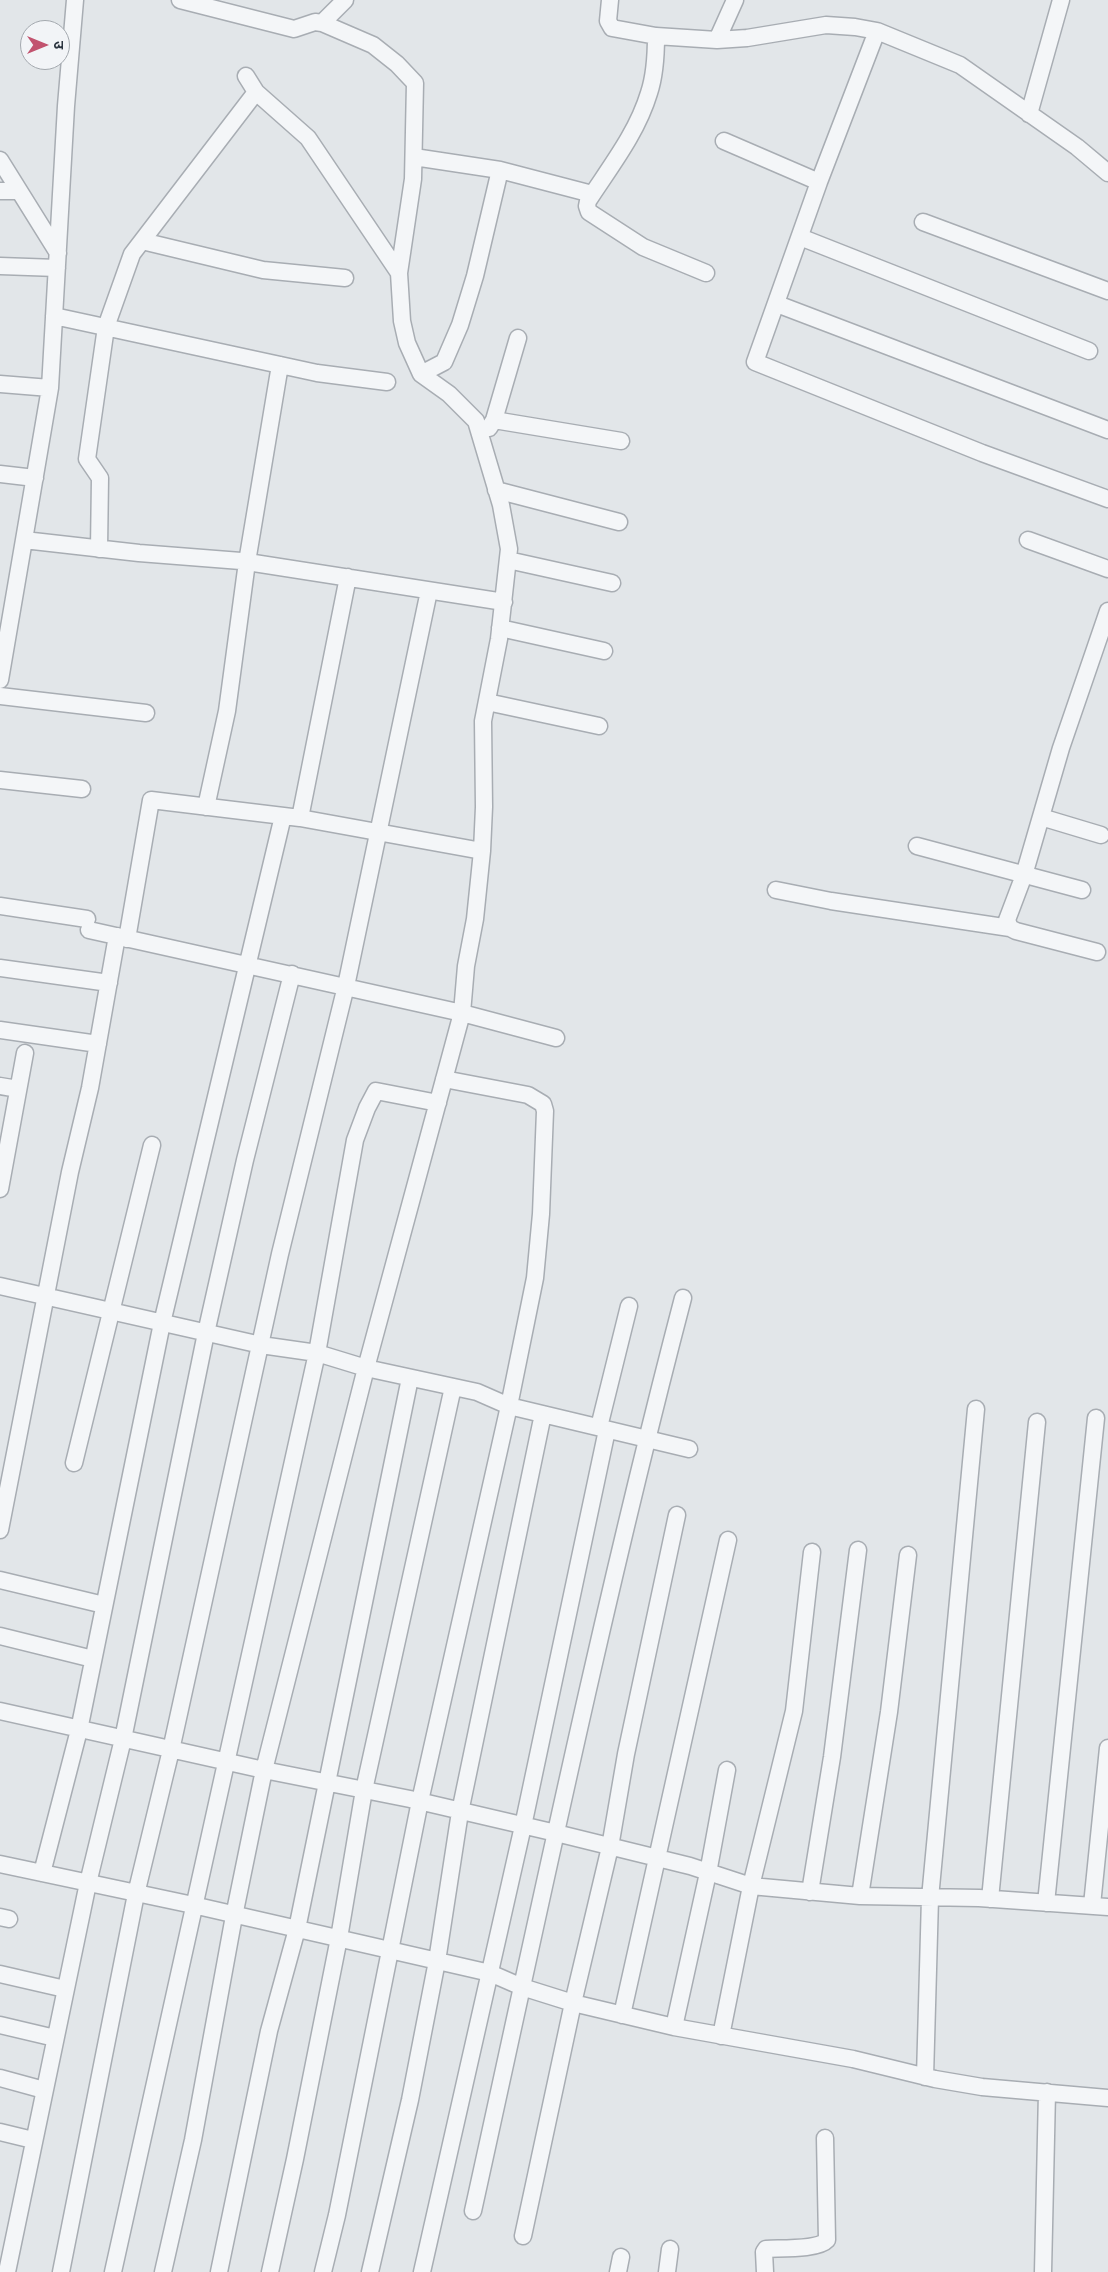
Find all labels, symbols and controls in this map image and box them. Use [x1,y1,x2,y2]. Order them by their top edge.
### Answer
north arrow [20,20,70,70]
text: उ [51,41,68,49]

